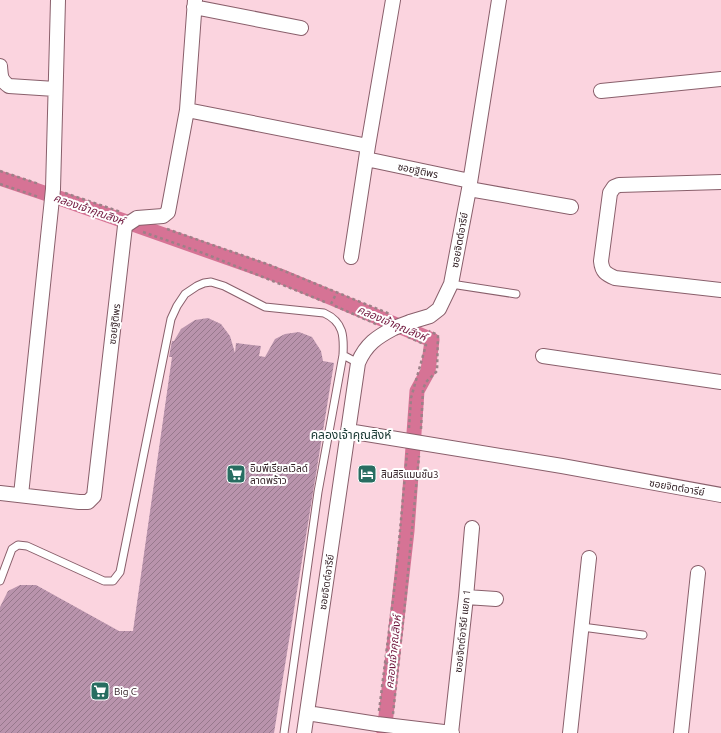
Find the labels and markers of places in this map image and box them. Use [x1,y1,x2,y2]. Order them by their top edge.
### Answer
supermarket icon: อิมพีเรียลเวิลด์ ลาดพร้าว [225,463,247,485]
place label: อิมพีเรียลเวิลด์ ลาดพร้าว [250,463,308,486]
hotel icon: สินสิริแมนชั่น3 [356,463,378,485]
place label: สินสิริแมนชั่น3 [381,468,439,480]
supermarket icon: Big C [89,680,111,702]
place label: Big C [114,686,137,697]

